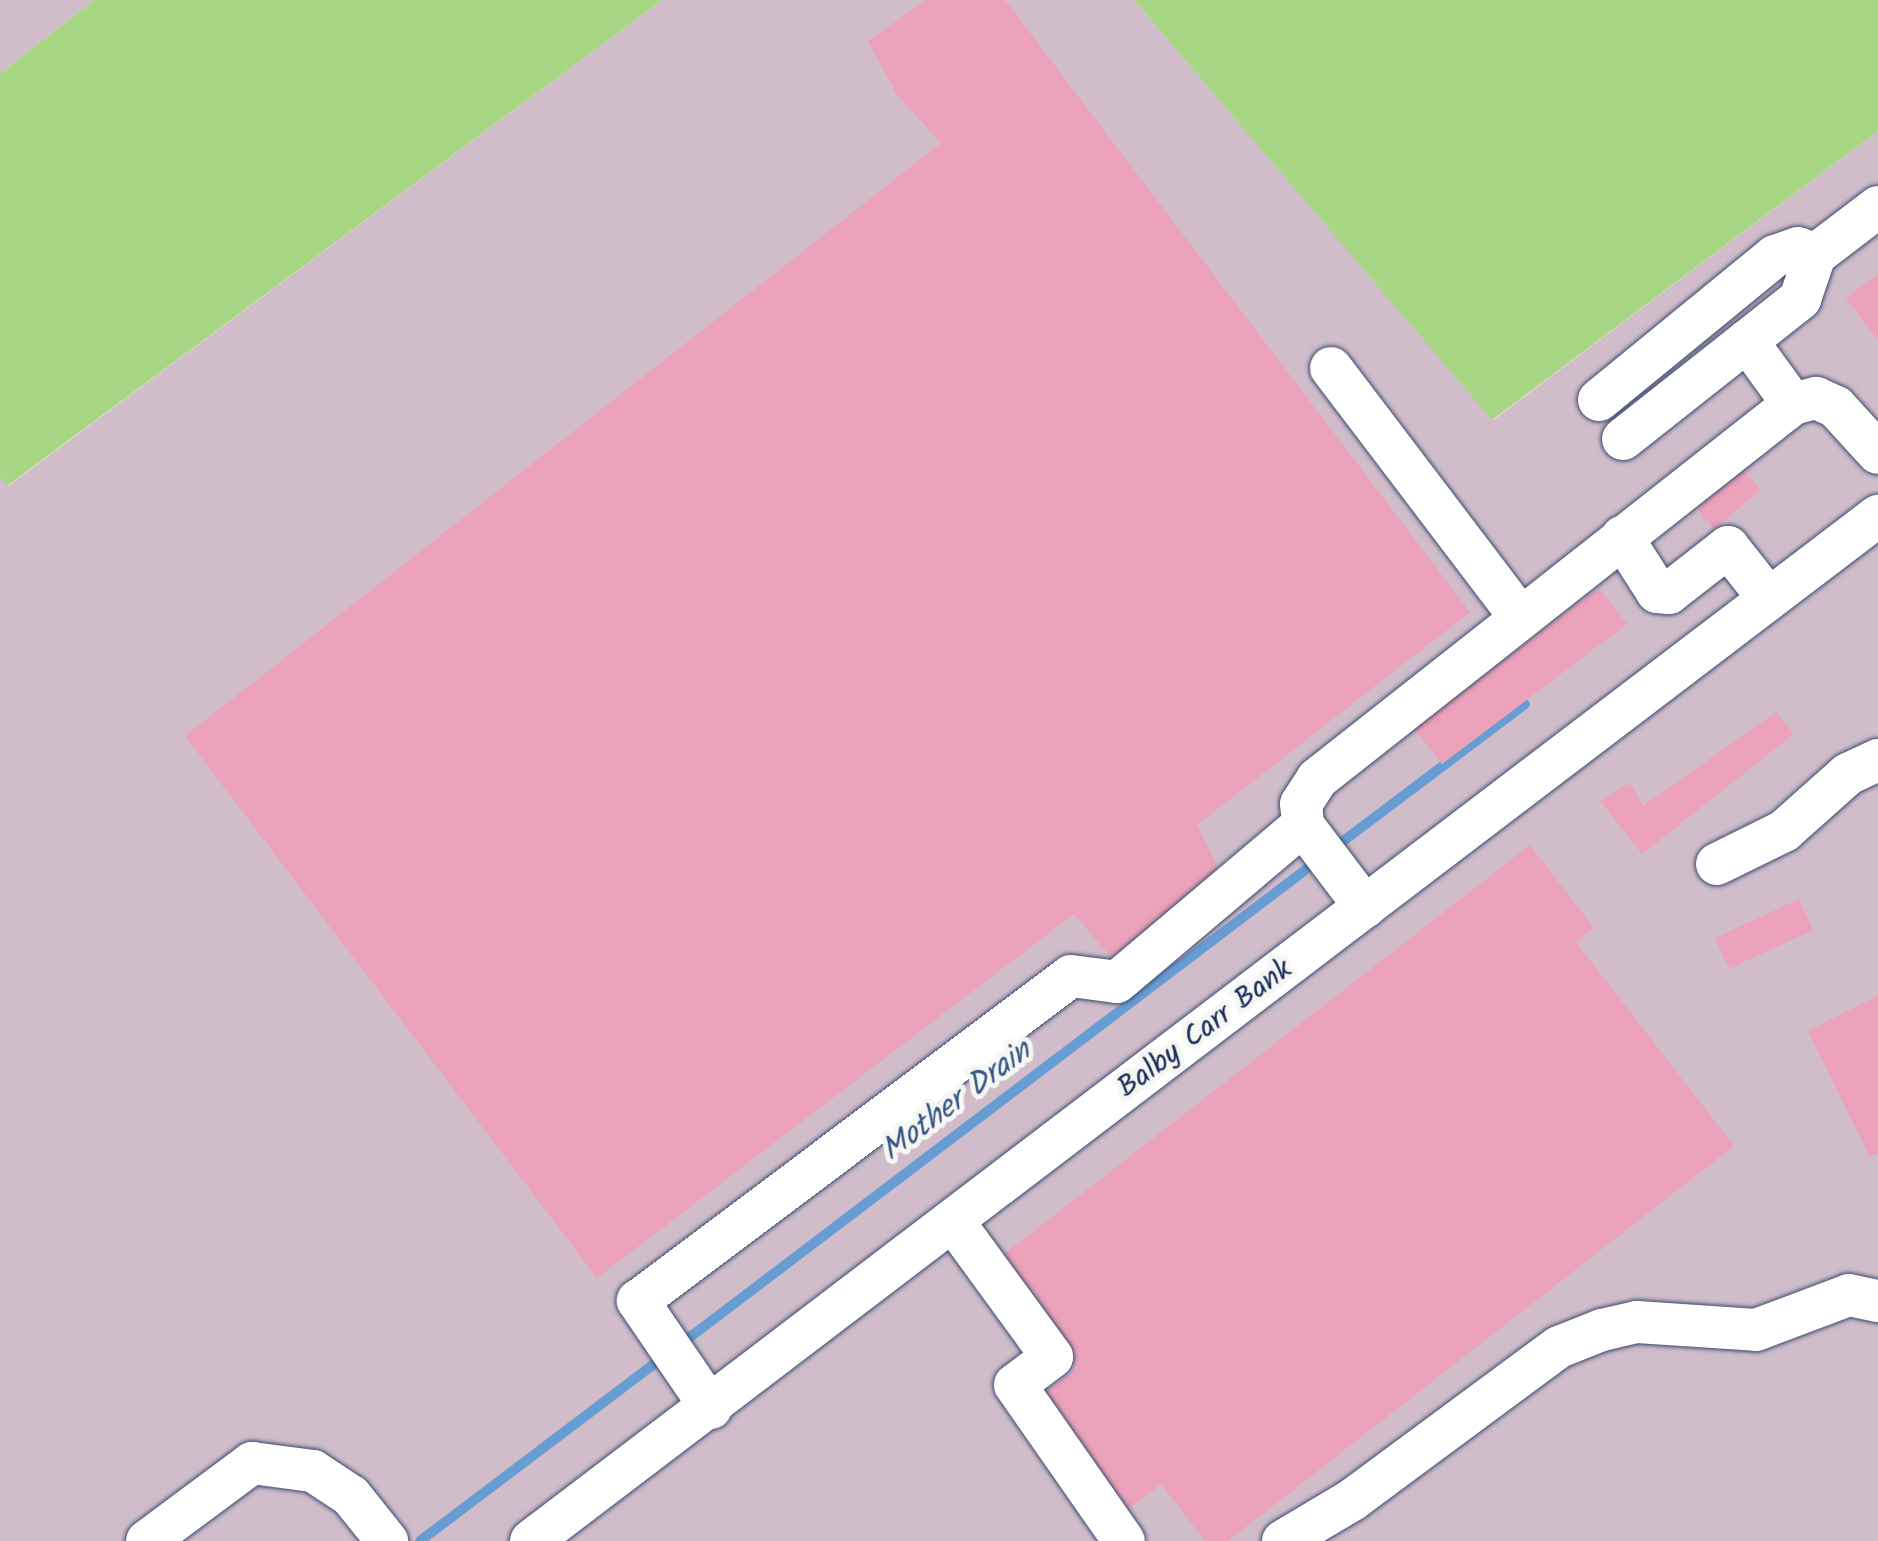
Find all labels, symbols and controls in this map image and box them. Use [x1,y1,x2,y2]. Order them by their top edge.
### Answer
street label: Balby Carr Bank [1110,952,1300,1106]
water label: Mother Drain [874,1033,1040,1171]

